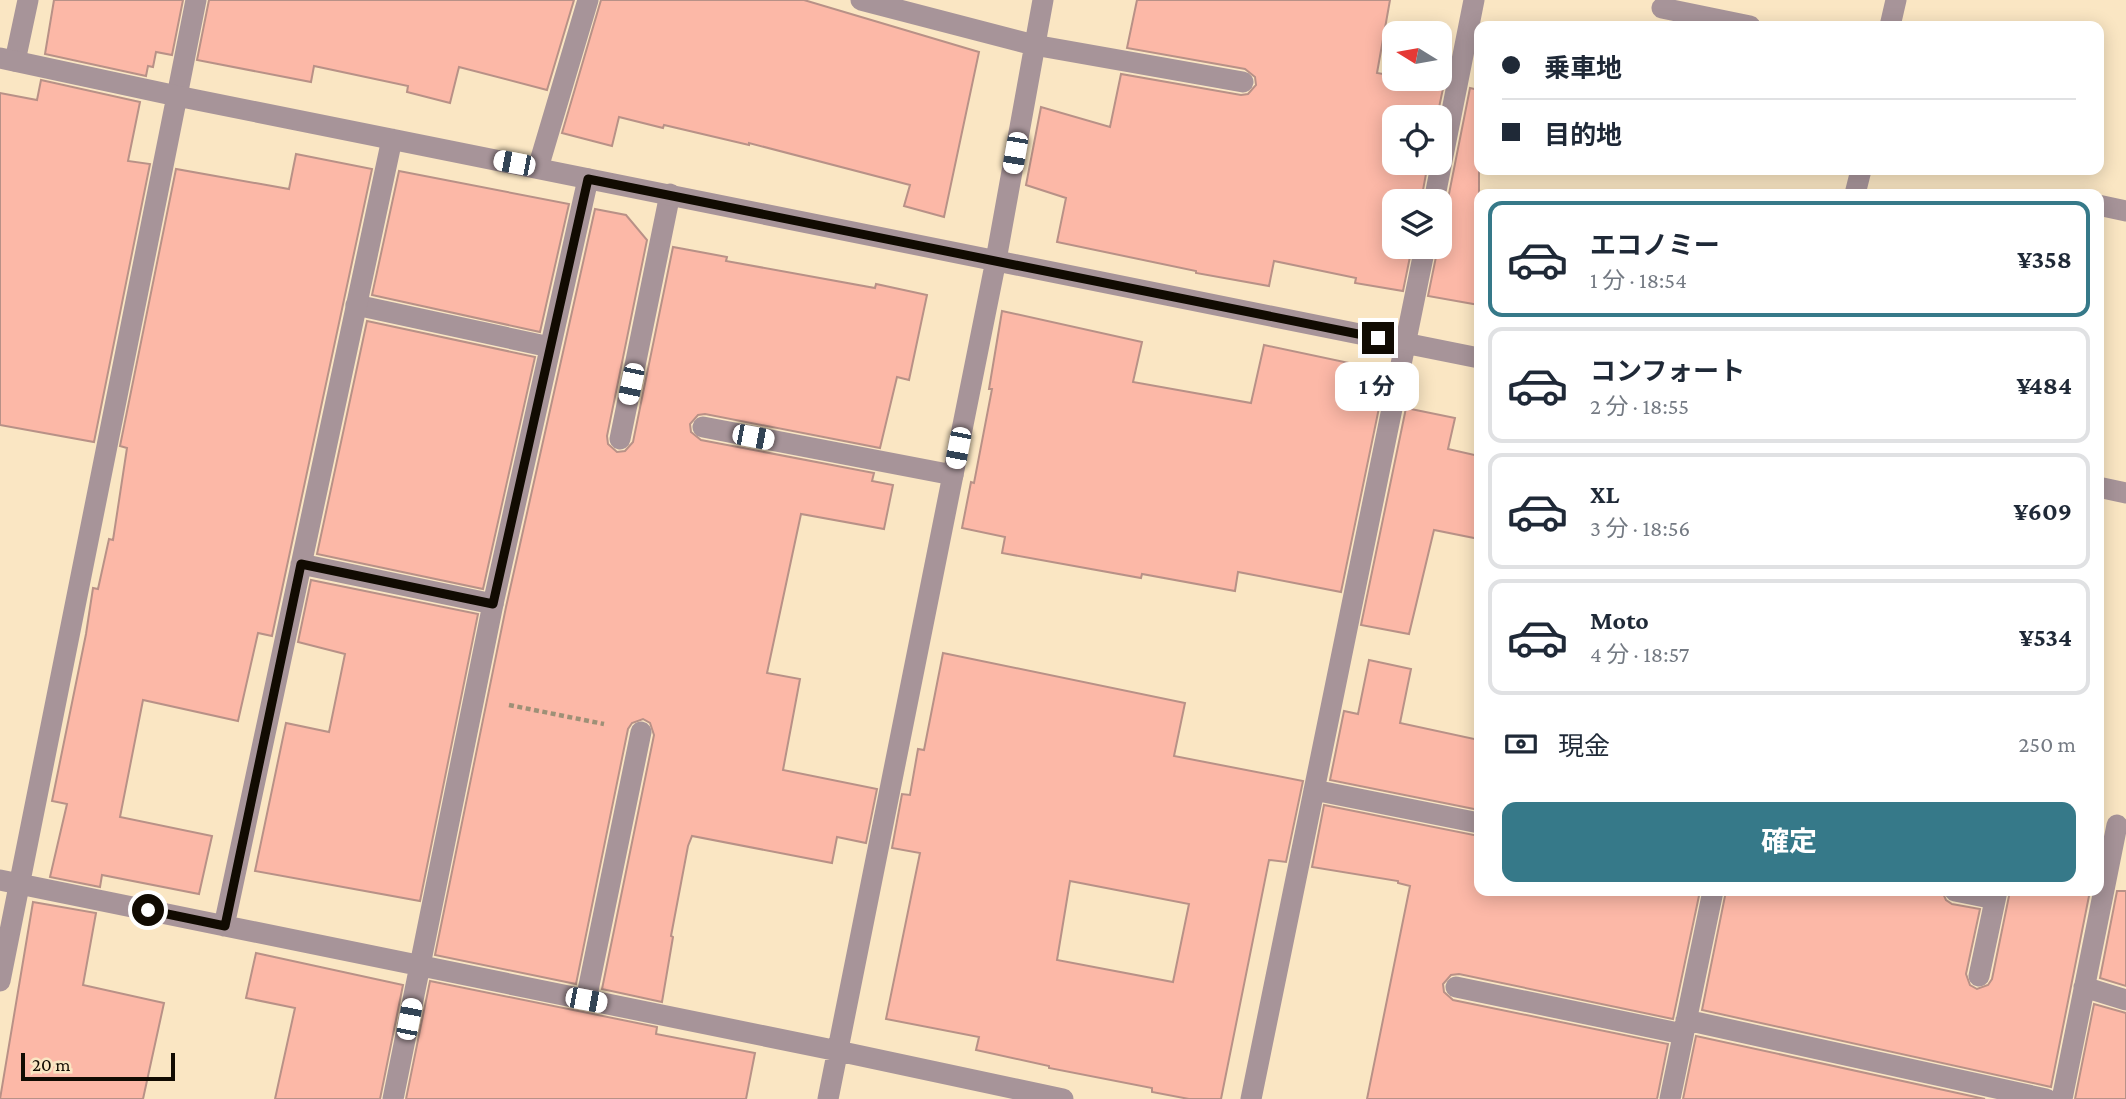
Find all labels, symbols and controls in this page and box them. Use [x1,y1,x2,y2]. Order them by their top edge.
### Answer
north arrow [1382,21,1452,91]
map controls [1382,21,1452,259]
text: 乗車地 [1544,54,1622,83]
button: locate [1382,105,1452,175]
text: 目的地 [1544,121,1622,150]
car [1002,130,1029,176]
car [492,149,537,177]
button: layers [1382,189,1452,259]
icon: car [1506,228,1569,291]
text: エコノミー [1590,231,1720,260]
text: ¥358 [2017,245,2072,274]
text: 1 分 · 18:54 [1590,267,1687,293]
route end [1362,322,1394,354]
icon: car [1506,354,1569,417]
text: コンフォート [1590,357,1745,386]
car [617,361,646,407]
callout: 1 分 [1336,362,1420,412]
text: ¥484 [2016,371,2072,400]
text: 1 分 [1359,373,1395,399]
text: 2 分 · 18:55 [1590,393,1689,419]
car [731,423,776,451]
car [944,425,973,471]
icon: car [1506,480,1569,543]
text: XL [1590,480,1619,509]
text: ¥609 [2014,497,2072,526]
text: 3 分 · 18:56 [1590,515,1690,541]
icon: car [1506,606,1569,669]
text: Moto [1590,606,1649,635]
text: ¥534 [2019,623,2072,652]
text: 4 分 · 18:57 [1590,641,1689,667]
icon: cash [1502,725,1540,763]
text: 250 m [2018,731,2076,757]
text: 現金 [1558,732,1610,761]
button: 確定 [1502,802,2076,882]
route start [132,894,164,926]
car [564,986,609,1014]
car [395,996,424,1042]
scale bar [21,1050,175,1082]
text: 20 m [32,1054,71,1075]

